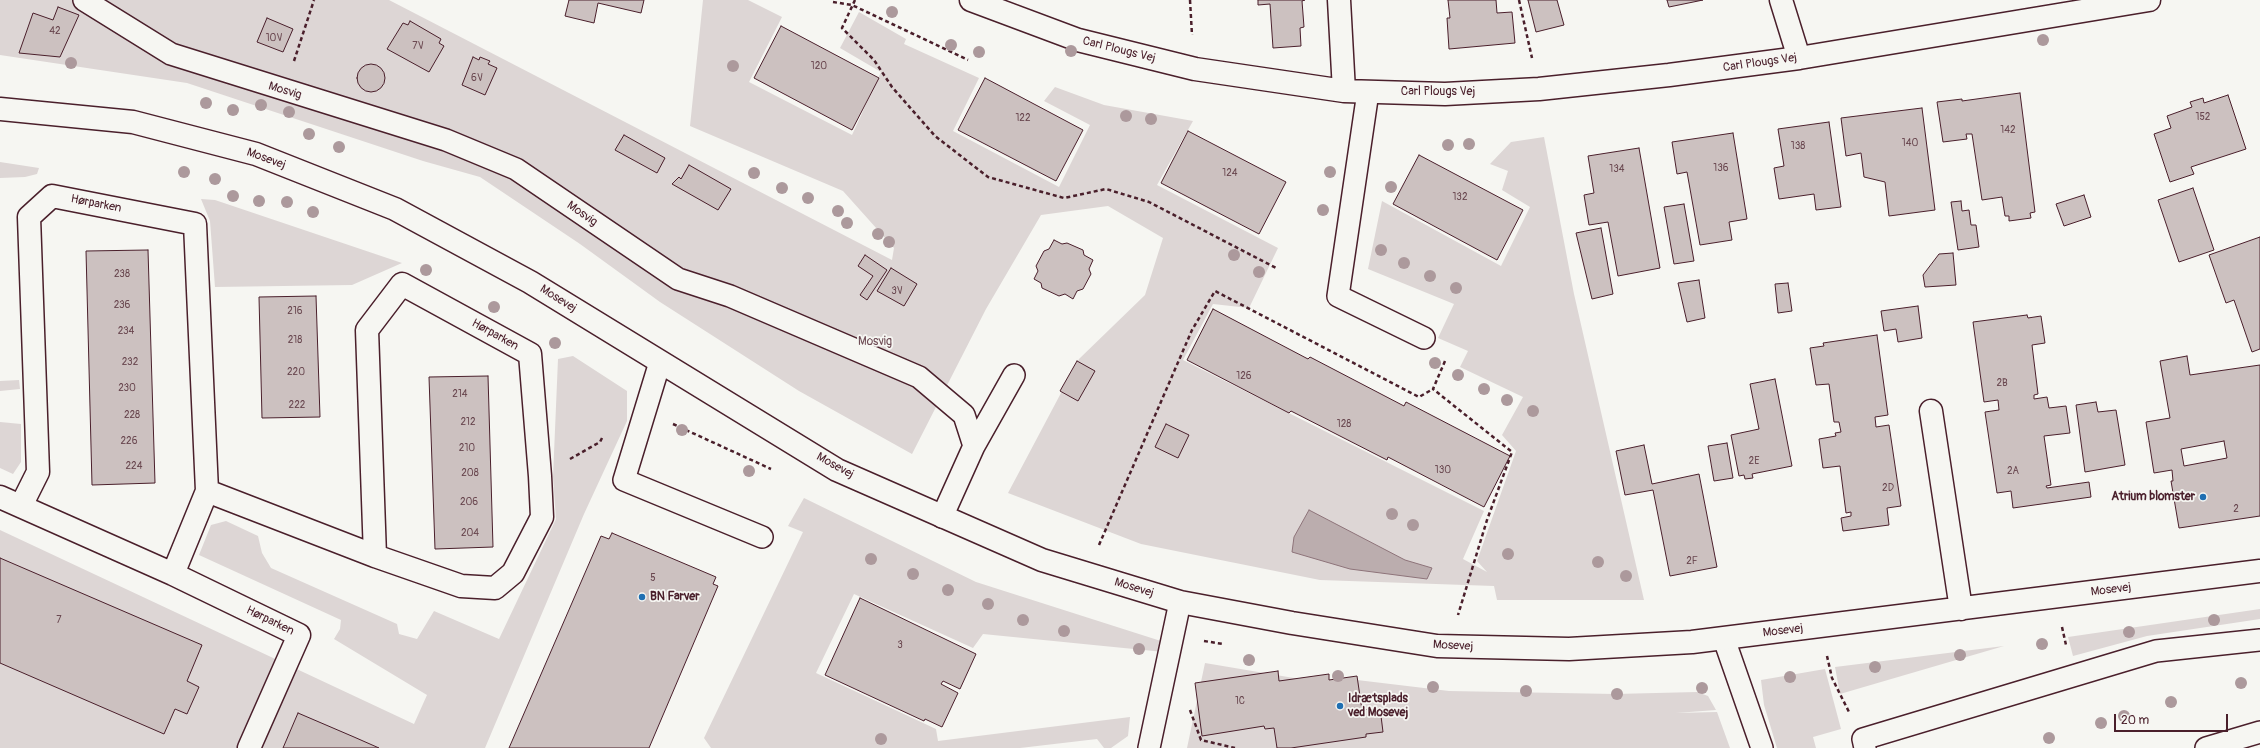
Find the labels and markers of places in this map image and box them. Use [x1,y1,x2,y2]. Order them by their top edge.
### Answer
place label: Atrium blomster [2111,490,2195,504]
marker: Atrium blomster [2198,492,2208,502]
place label: BN Farver [650,590,699,604]
marker: BN Farver [637,592,647,602]
place label: Idrætsplads ved Mosevej [1348,692,1408,720]
marker: Idrætsplads ved Mosevej [1335,701,1345,711]

